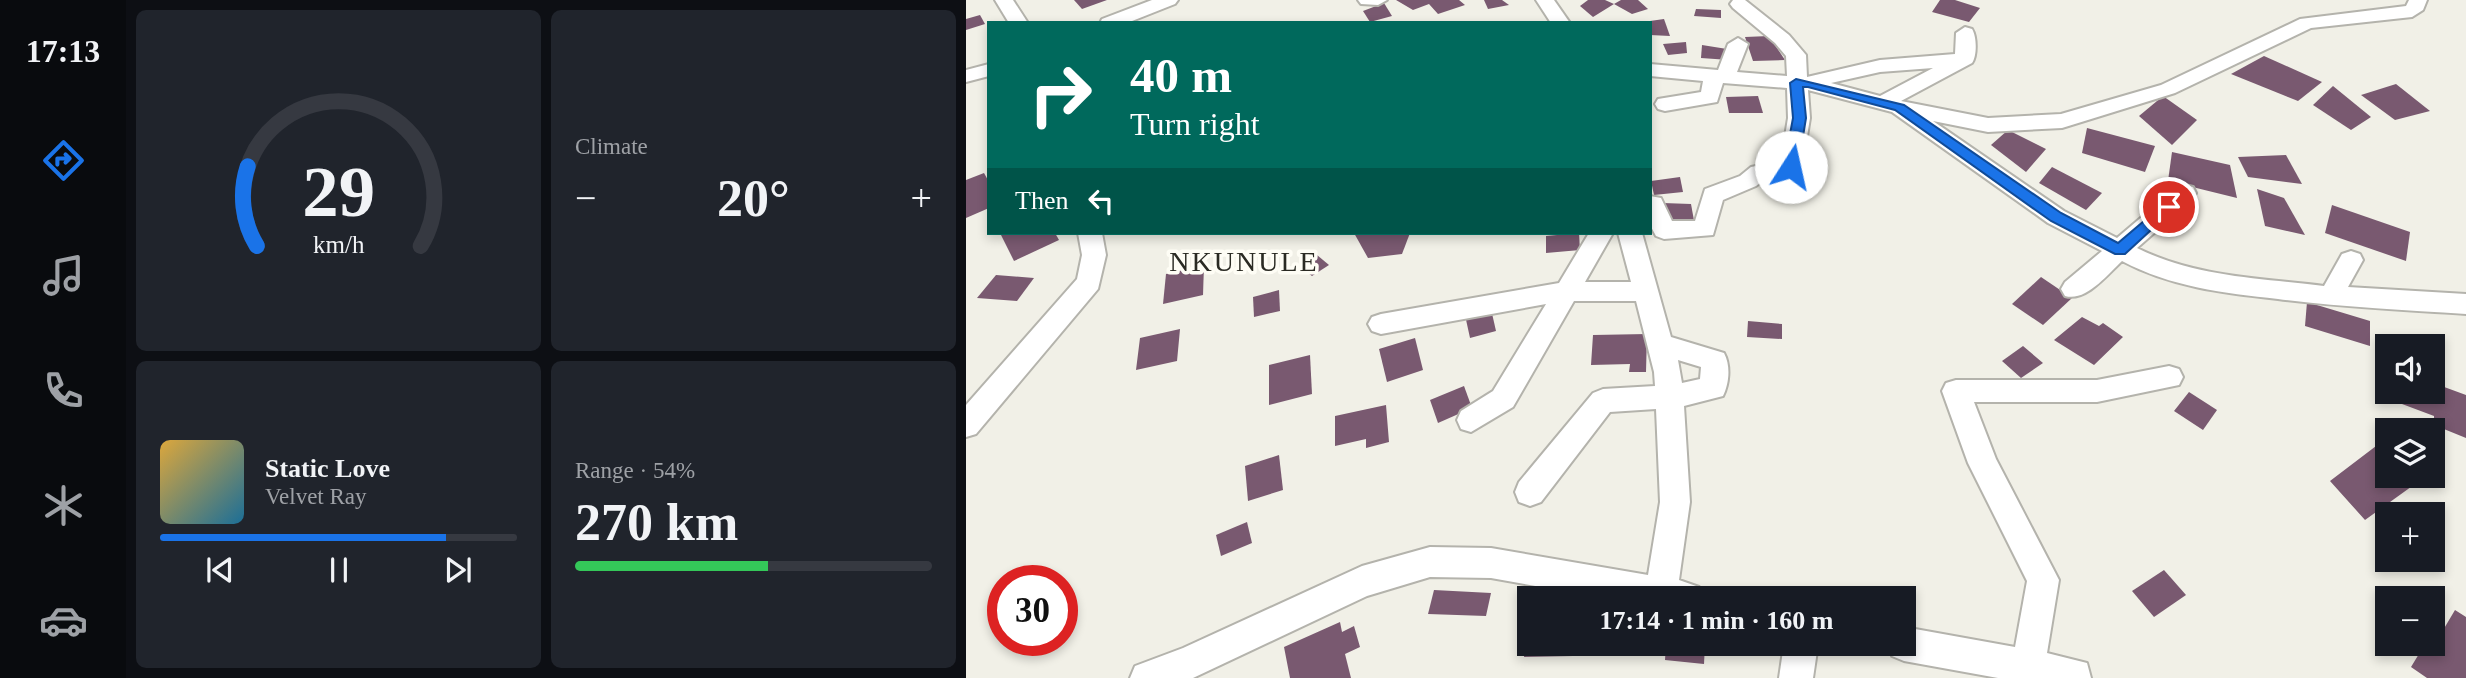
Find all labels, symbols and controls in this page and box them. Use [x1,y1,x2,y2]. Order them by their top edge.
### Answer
text: 17:13 [26,33,100,69]
text: 40 m [1130,48,1232,103]
icon: right [1015,49,1106,140]
text: Turn right [1130,106,1260,142]
position arrow [1754,130,1828,204]
text: Climate [575,134,648,159]
icon: directions [39,136,88,185]
text: 29 [302,152,375,233]
text: 20° [717,170,790,227]
text: − [575,177,596,219]
text: + [911,177,932,219]
pin [2139,177,2199,237]
icon: left [1082,182,1120,220]
text: Then [1015,186,1068,215]
icon: arrive [2150,188,2188,226]
text: km/h [313,231,365,258]
district label: NKUNULE [1169,246,1319,277]
icon: music [39,251,88,300]
map controls [2375,334,2445,656]
button: sound [2375,334,2445,404]
icon: phone [39,366,88,415]
button: layers [2375,418,2445,488]
text: Static Love [265,454,390,483]
text: Range · 54% [575,458,695,483]
icon: climate [39,481,88,530]
text: Velvet Ray [265,484,367,509]
text: 270 km [575,494,738,551]
button: + [2375,502,2445,572]
icon: previous [201,551,239,589]
icon: pause [320,551,358,589]
icon: next [439,551,477,589]
speed limit sign: 30 [987,565,1078,656]
button: − [2375,586,2445,656]
icon: car [39,596,88,645]
text: 17:14 · 1 min · 160 m [1600,606,1834,635]

